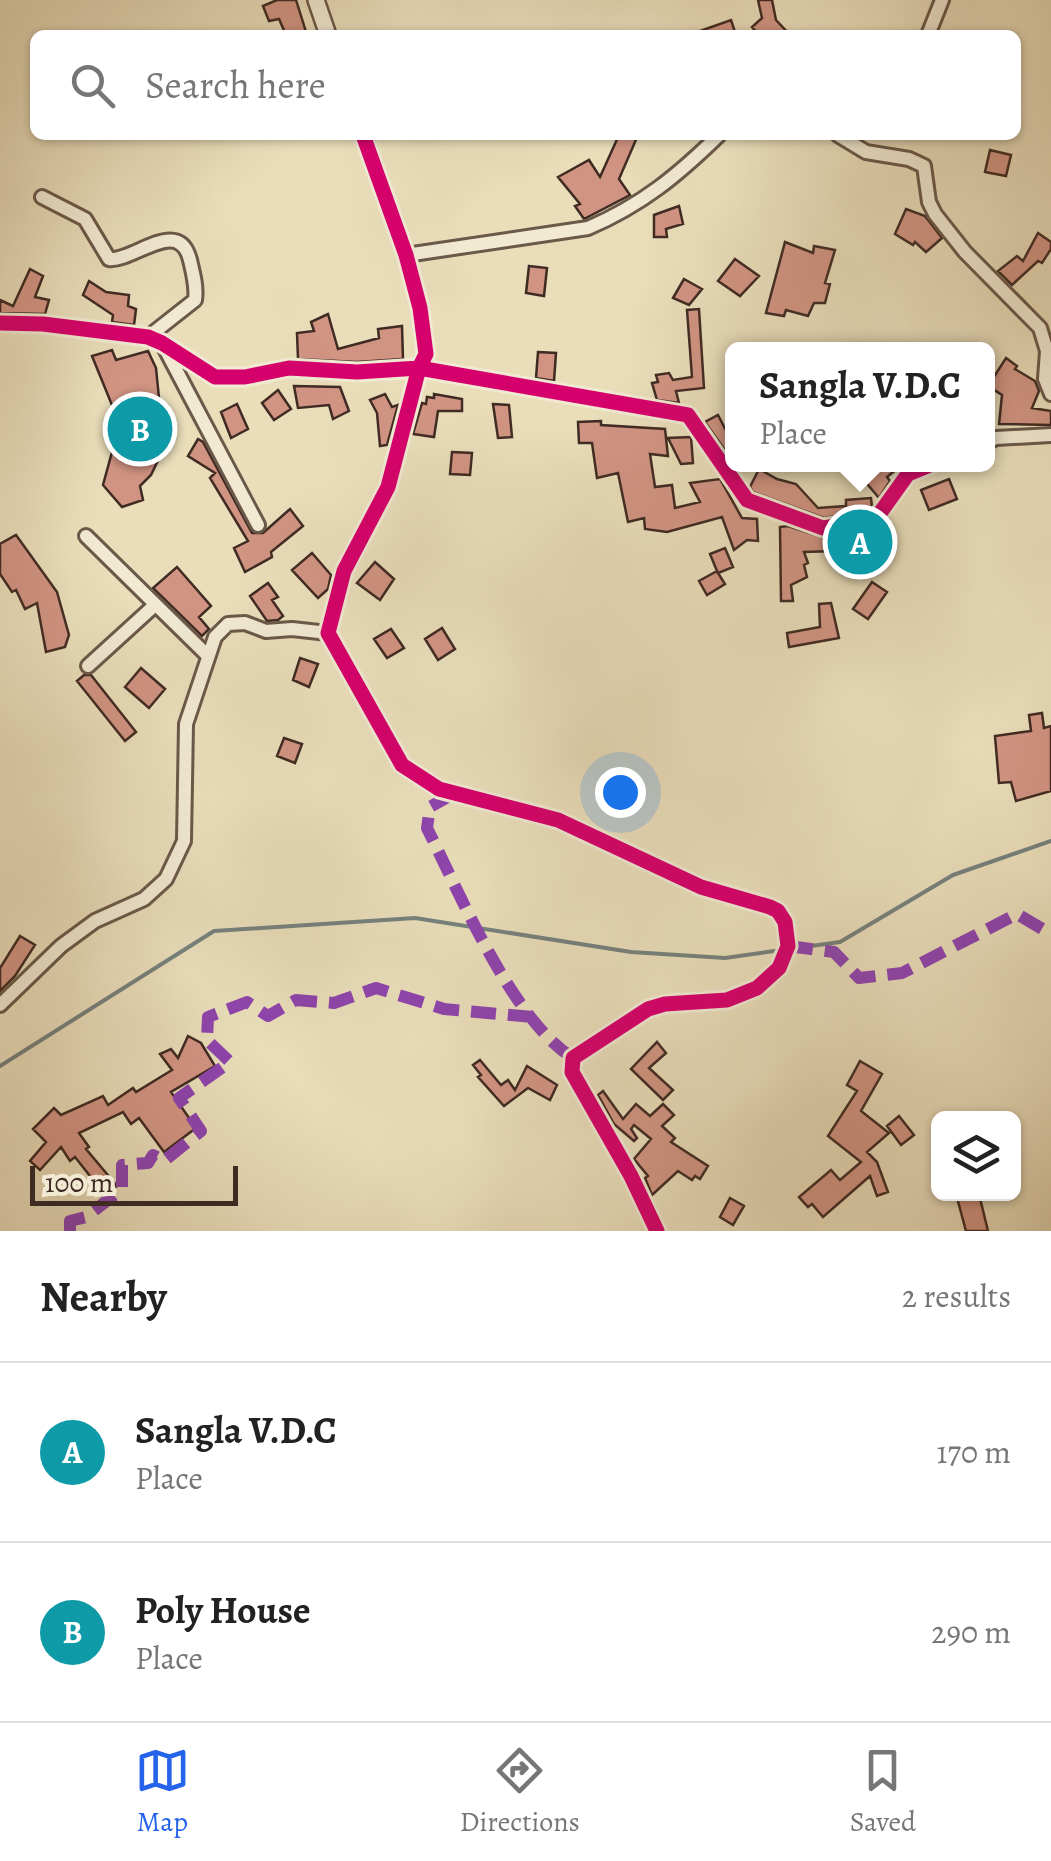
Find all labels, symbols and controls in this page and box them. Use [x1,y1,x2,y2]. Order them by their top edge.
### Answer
search box [30,30,1021,140]
icon: search [65,58,120,113]
text: Search here [145,59,326,111]
popup [725,342,995,472]
text: Sangla V.D.C [759,359,961,411]
pin: B [108,392,172,466]
text: Place [759,411,827,455]
pin: A [828,504,892,580]
your location [595,767,646,818]
map controls [931,1111,1021,1201]
button: layers [931,1111,1021,1201]
scale bar [30,1161,238,1206]
text: 100 m [45,1164,113,1202]
text: Nearby [40,1268,167,1325]
text: 2 results [902,1274,1011,1318]
text: Sangla V.D.C [135,1404,337,1456]
text: A [62,1430,83,1474]
text: 170 m [937,1430,1011,1474]
text: Place [135,1456,203,1500]
text: Poly House [135,1584,311,1636]
text: B [62,1610,83,1654]
text: 290 m [931,1610,1011,1654]
text: Place [135,1636,203,1680]
tab: Map [135,1743,190,1841]
tab: Directions [460,1743,580,1841]
tab: Saved [850,1743,916,1841]

